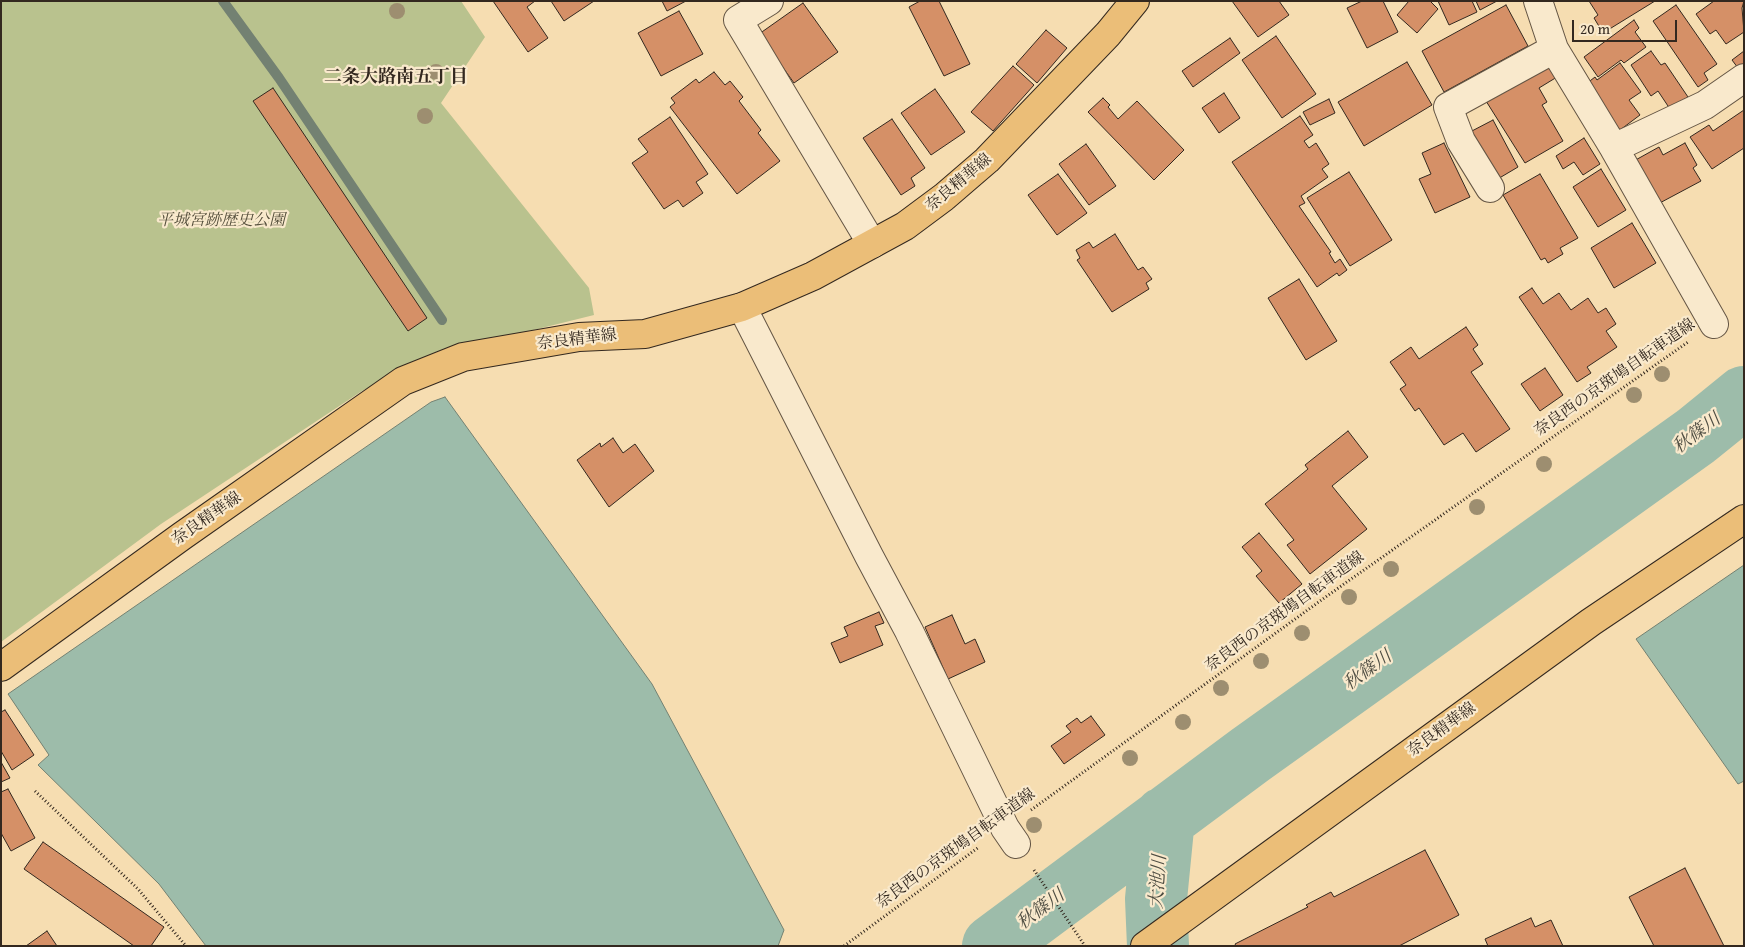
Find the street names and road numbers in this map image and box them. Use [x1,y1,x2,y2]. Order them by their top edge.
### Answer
street label: 奈良精華線 [922,150,996,216]
street label: 奈良西の京斑鳩自転車道線 [1531,315,1699,441]
street label: 奈良精華線 [536,326,618,354]
street label: 奈良精華線 [169,488,245,550]
street label: 奈良西の京斑鳩自転車道線 [1202,548,1368,676]
street label: 奈良精華線 [1404,699,1480,761]
street label: 奈良西の京斑鳩自転車道線 [873,785,1039,913]

